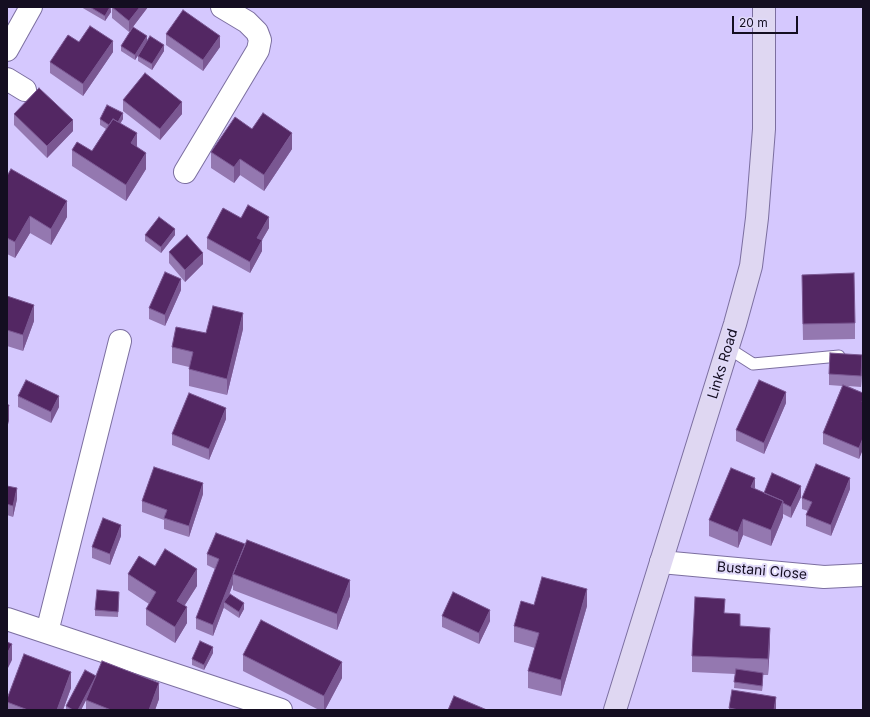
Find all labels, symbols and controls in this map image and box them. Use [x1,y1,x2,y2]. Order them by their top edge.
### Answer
scale bar [734,8,800,34]
text: 20 m [739,15,768,30]
street label: Links Road [704,327,742,401]
street label: Bustani Close [716,559,808,583]

